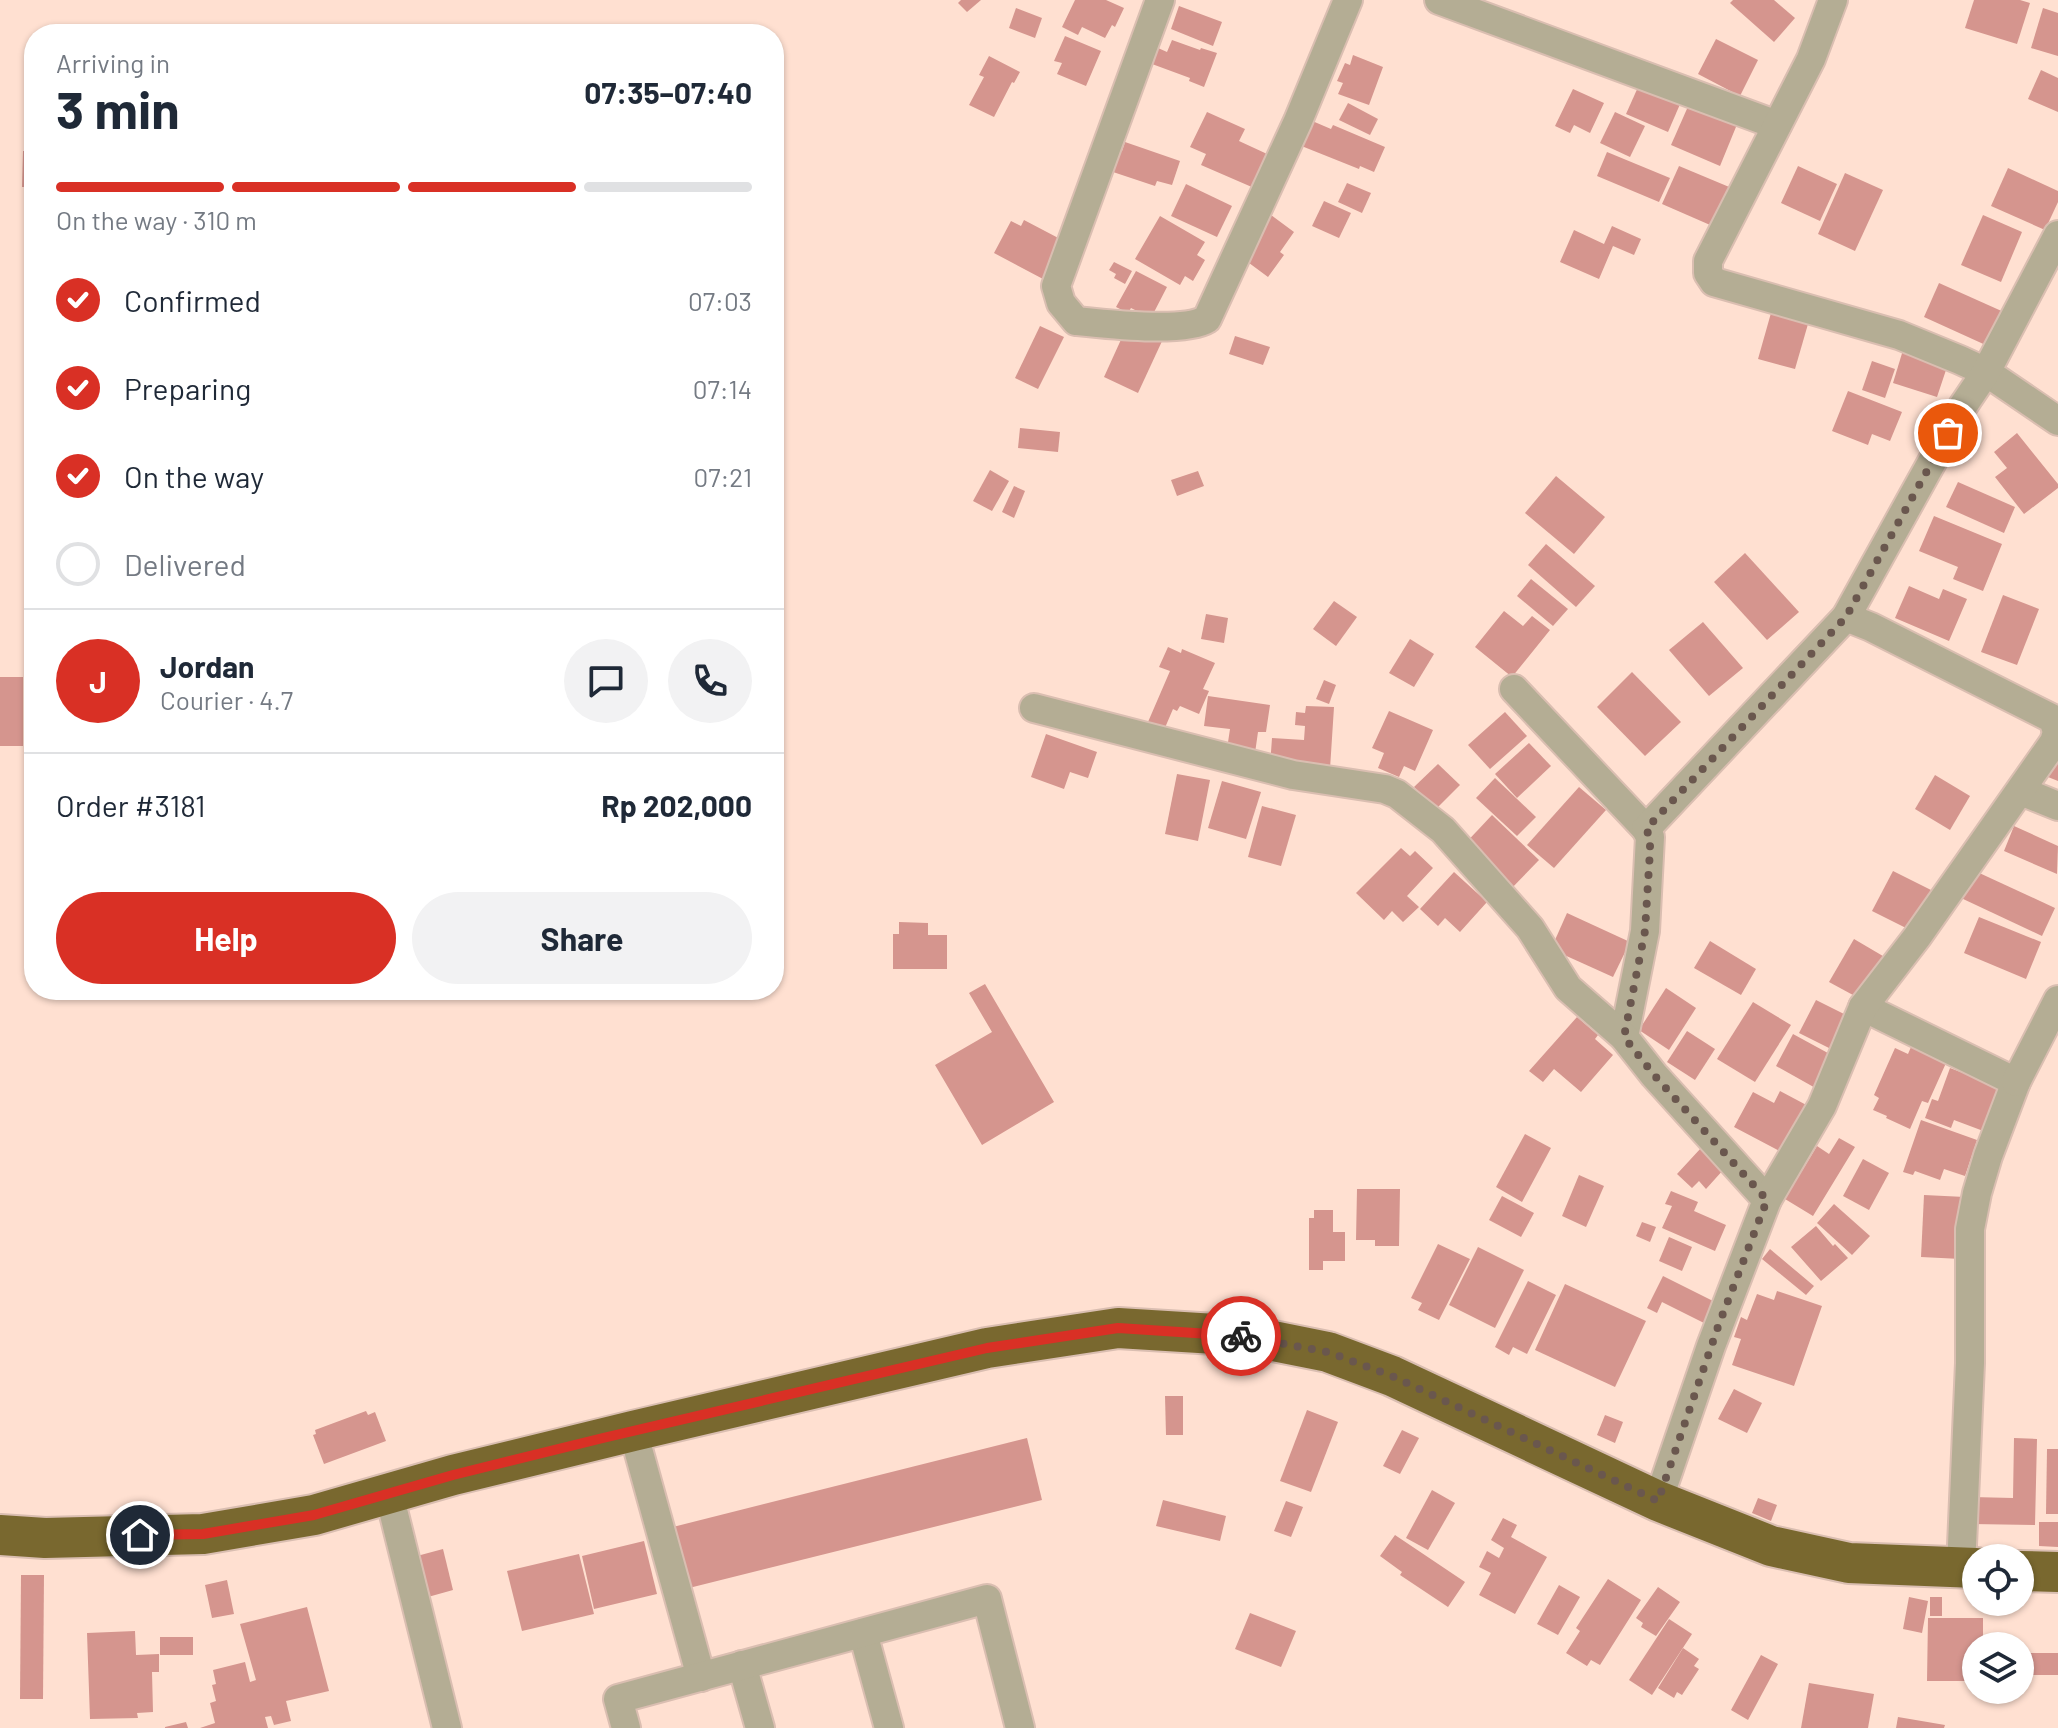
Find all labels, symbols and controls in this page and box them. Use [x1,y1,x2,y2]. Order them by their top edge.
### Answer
text: Arriving in [56,47,170,78]
text: 07:35–07:40 [584,74,752,110]
text: 3 min [56,77,180,139]
text: On the way · 310 m [56,204,257,235]
icon: check [56,278,100,322]
text: Confirmed [124,282,261,318]
text: 07:03 [688,285,752,316]
icon: check [56,366,100,410]
text: Preparing [124,370,251,406]
text: 07:14 [693,373,752,404]
pin [1914,399,1982,467]
icon: bag [1926,411,1970,455]
icon: check [56,454,100,498]
text: On the way [124,458,264,494]
text: 07:21 [694,461,752,492]
text: Delivered [124,546,246,582]
button: chat [564,639,648,723]
button: phone [668,639,752,723]
text: Jordan [160,648,255,684]
text: J [89,663,107,699]
text: Courier · 4.7 [160,684,293,715]
text: Order #3181 [56,787,206,823]
text: Rp 202,000 [601,787,752,823]
button: Help [56,892,396,984]
button: Share [412,892,752,984]
courier [1201,1296,1281,1376]
icon: bike [1219,1314,1263,1358]
pin [106,1501,174,1569]
icon: home [118,1513,162,1557]
map controls [1962,1544,2034,1704]
button: locate [1962,1544,2034,1616]
button: layers [1962,1632,2034,1704]

